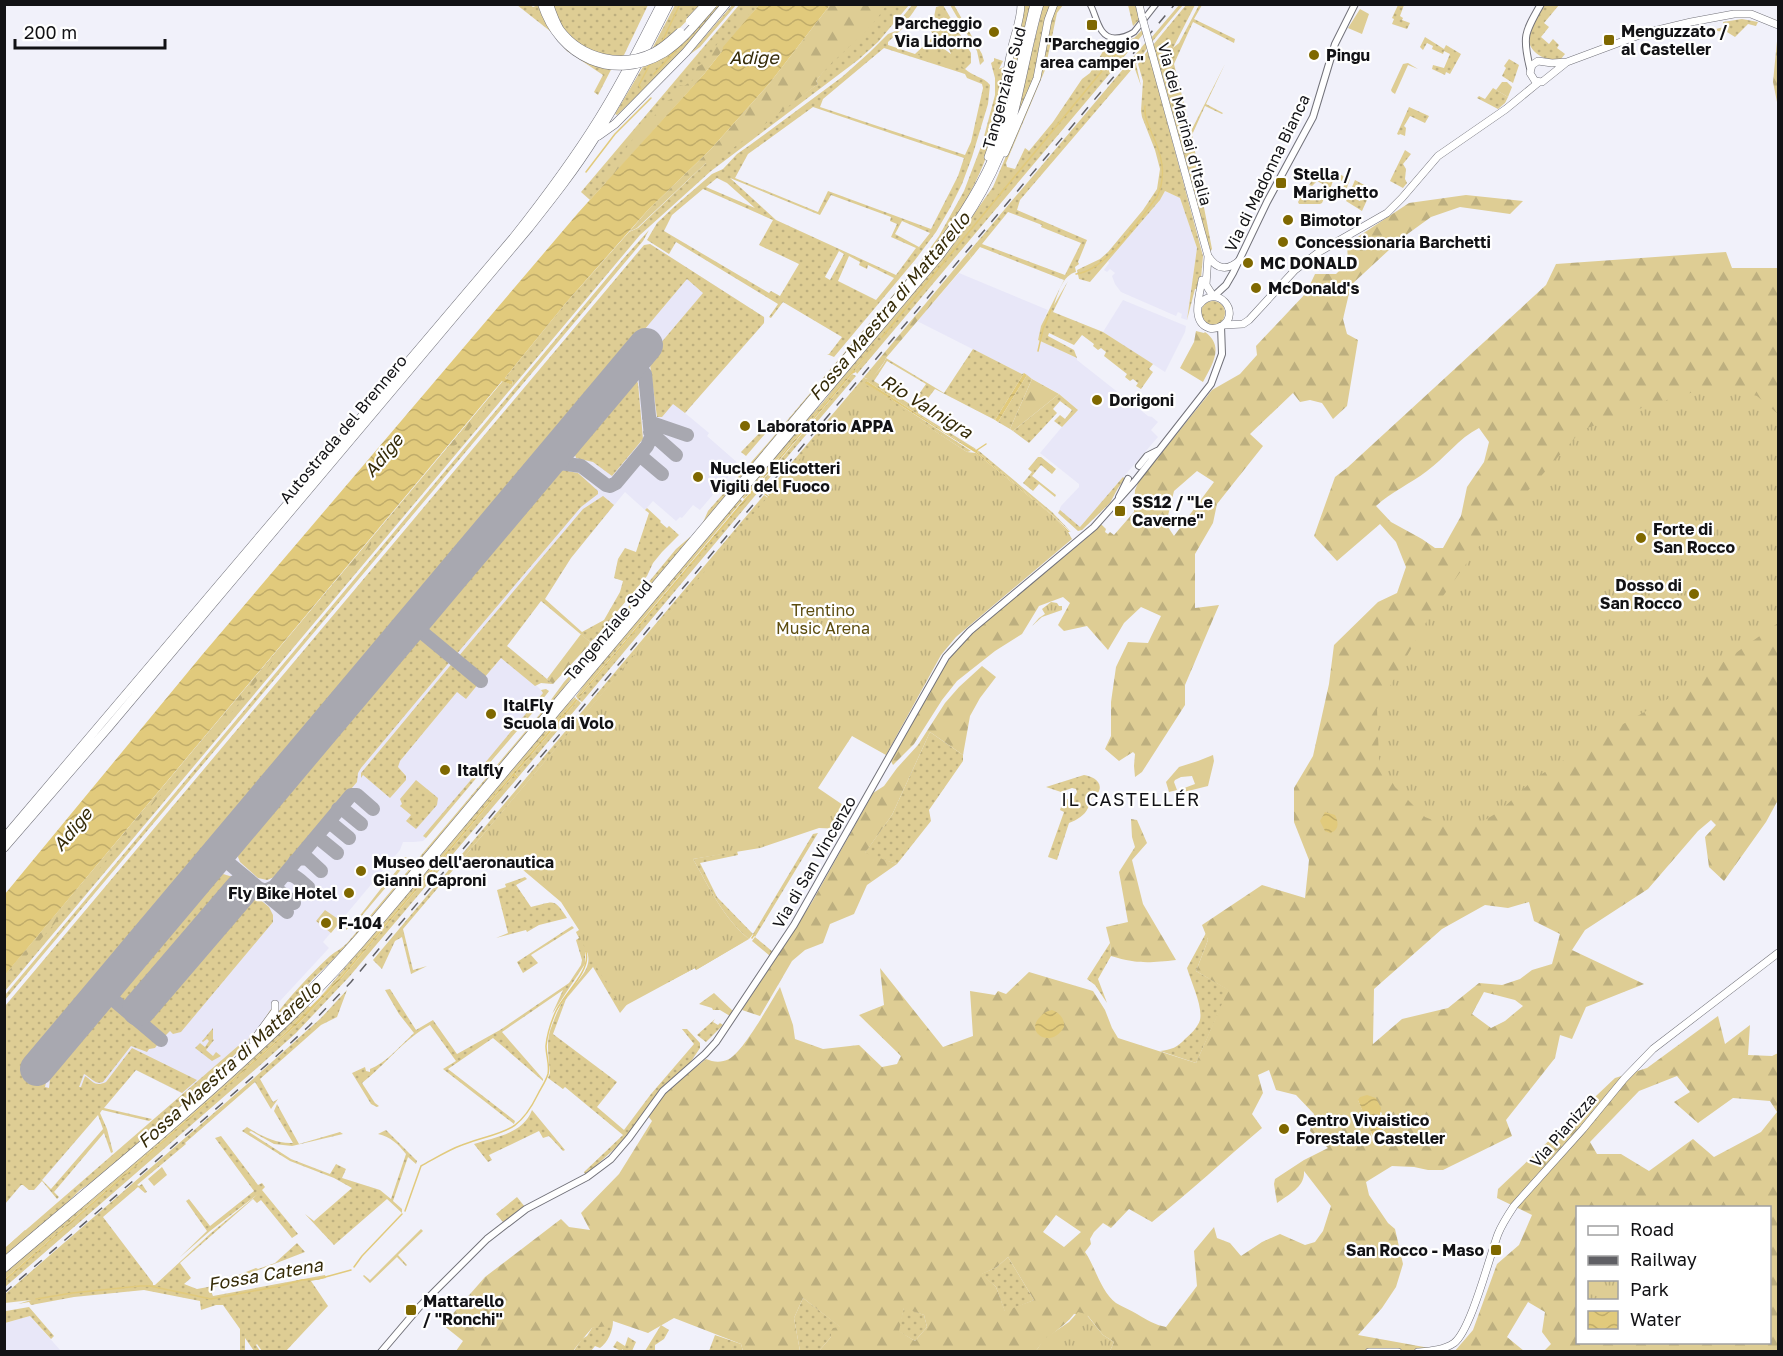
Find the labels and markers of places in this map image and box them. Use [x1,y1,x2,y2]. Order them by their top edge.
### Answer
place label: Parcheggio Via Lidorno [894,13,982,51]
marker: "Parcheggio area camper" [1085,18,1099,32]
place label: Menguzzato / al Casteller [1621,21,1727,59]
marker: Parcheggio Via Lidorno [987,25,1001,39]
marker: Menguzzato / al Casteller [1602,33,1616,47]
place label: "Parcheggio area camper" [1040,34,1144,72]
place label: Pingu [1326,45,1370,65]
marker: Pingu [1307,48,1321,62]
place label: Stella / Marighetto [1293,164,1379,202]
marker: Stella / Marighetto [1274,176,1288,190]
place label: Bimotor [1300,210,1361,230]
marker: Bimotor [1281,213,1295,227]
place label: Concessionaria Barchetti [1295,232,1491,252]
marker: Concessionaria Barchetti [1276,235,1290,249]
place label: MC DONALD [1260,253,1357,273]
marker: MC DONALD [1241,256,1255,270]
place label: McDonald's [1268,278,1359,298]
marker: McDonald's [1249,281,1263,295]
place label: Dorigoni [1109,390,1174,410]
marker: Dorigoni [1090,393,1104,407]
place label: Laboratorio APPA [757,416,894,436]
marker: Laboratorio APPA [738,419,752,433]
place label: Nucleo Elicotteri Vigili del Fuoco [710,458,840,496]
marker: Nucleo Elicotteri Vigili del Fuoco [691,470,705,484]
place label: SS12 / "Le Caverne" [1132,492,1213,530]
marker: SS12 / "Le Caverne" [1113,504,1127,518]
place label: Forte di San Rocco [1653,519,1736,557]
marker: Forte di San Rocco [1634,531,1648,545]
place label: Dosso di San Rocco [1600,575,1682,613]
marker: Dosso di San Rocco [1687,587,1701,601]
place label: ItalFly Scuola di Volo [503,695,614,733]
marker: ItalFly Scuola di Volo [484,707,498,721]
place label: Italfly [457,760,504,780]
marker: Italfly [438,763,452,777]
place label: Museo dell'aeronautica Gianni Caproni [373,852,554,890]
marker: Museo dell'aeronautica Gianni Caproni [354,864,368,878]
place label: Fly Bike Hotel [228,883,338,903]
marker: Fly Bike Hotel [342,886,356,900]
place label: F-104 [338,913,382,933]
marker: F-104 [319,916,333,930]
place label: Centro Vivaistico Forestale Casteller [1296,1110,1445,1148]
marker: Centro Vivaistico Forestale Casteller [1277,1122,1291,1136]
place label: San Rocco - Maso [1346,1240,1484,1260]
marker: San Rocco - Maso [1489,1243,1503,1257]
place label: Mattarello / "Ronchi" [423,1291,505,1329]
marker: Mattarello / "Ronchi" [404,1303,418,1317]

